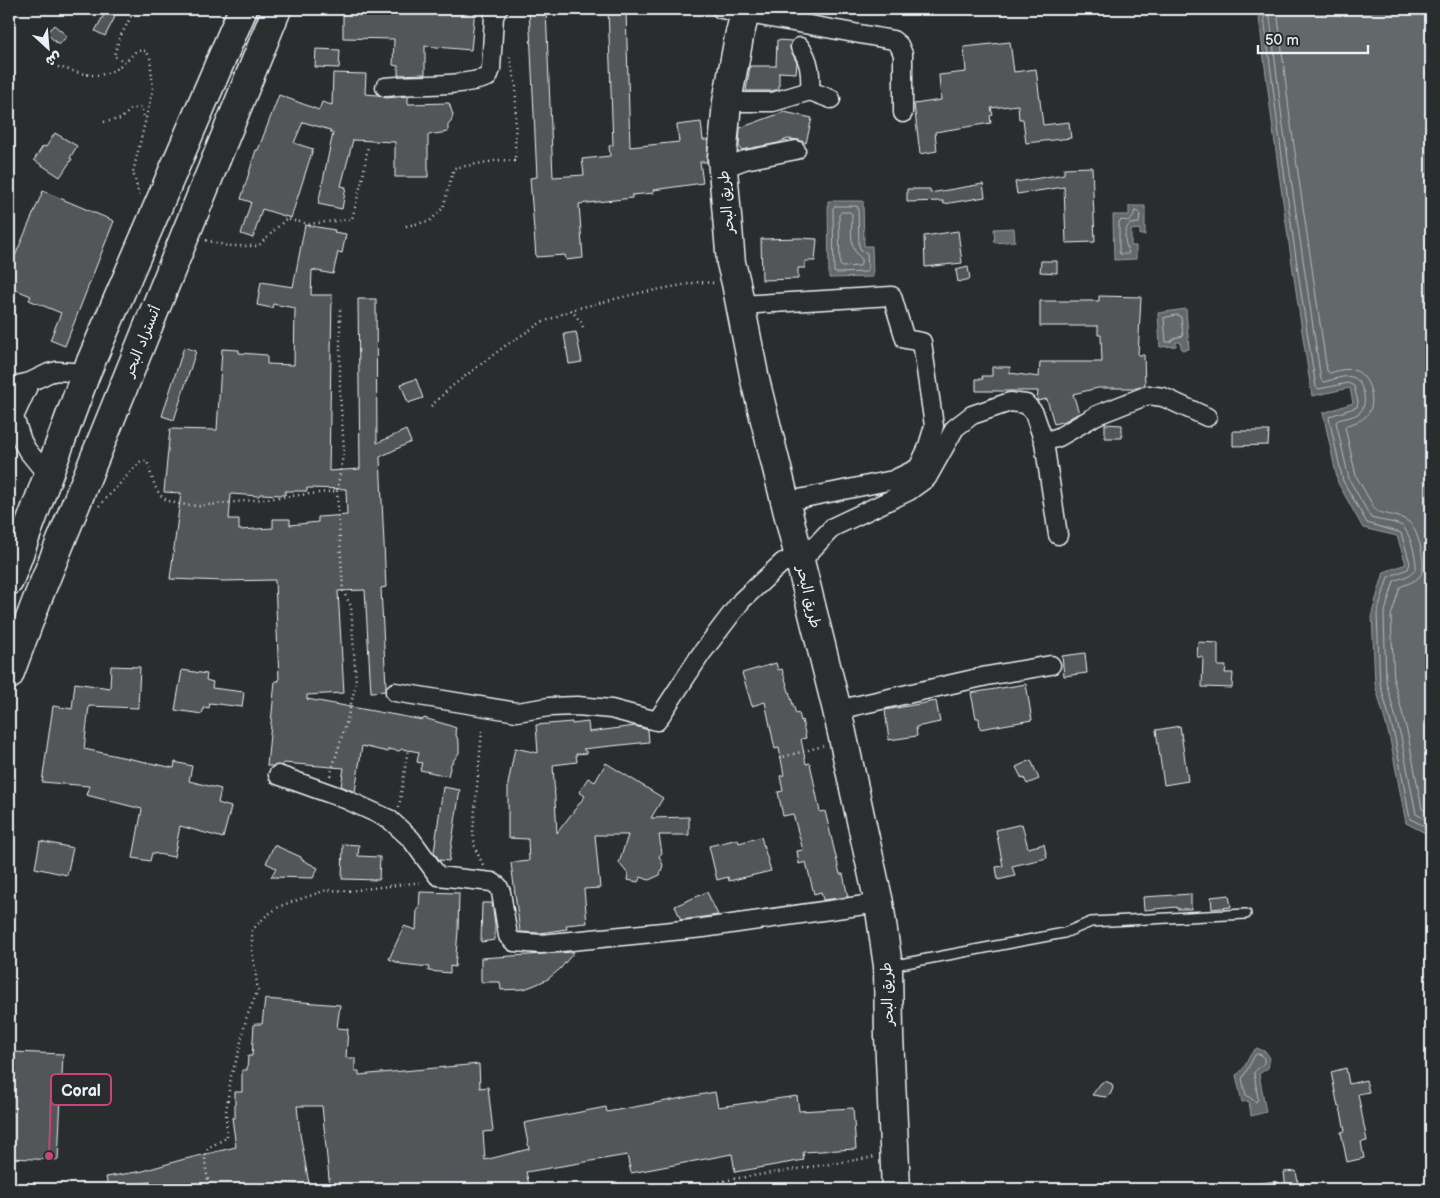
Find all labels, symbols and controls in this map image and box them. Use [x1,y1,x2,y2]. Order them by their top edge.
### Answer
north arrow [22,22,72,72]
scale bar [1258,22,1368,54]
text: 50 m [1265,31,1299,50]
text: ش [43,48,64,70]
street label: طريق البحر [714,169,739,235]
street label: أتستراد البحر [119,302,165,381]
street label: طريق البحر [792,563,825,630]
street label: طريق البحر [877,962,898,1027]
callout: Coral [51,1074,111,1105]
text: Coral [61,1082,101,1101]

